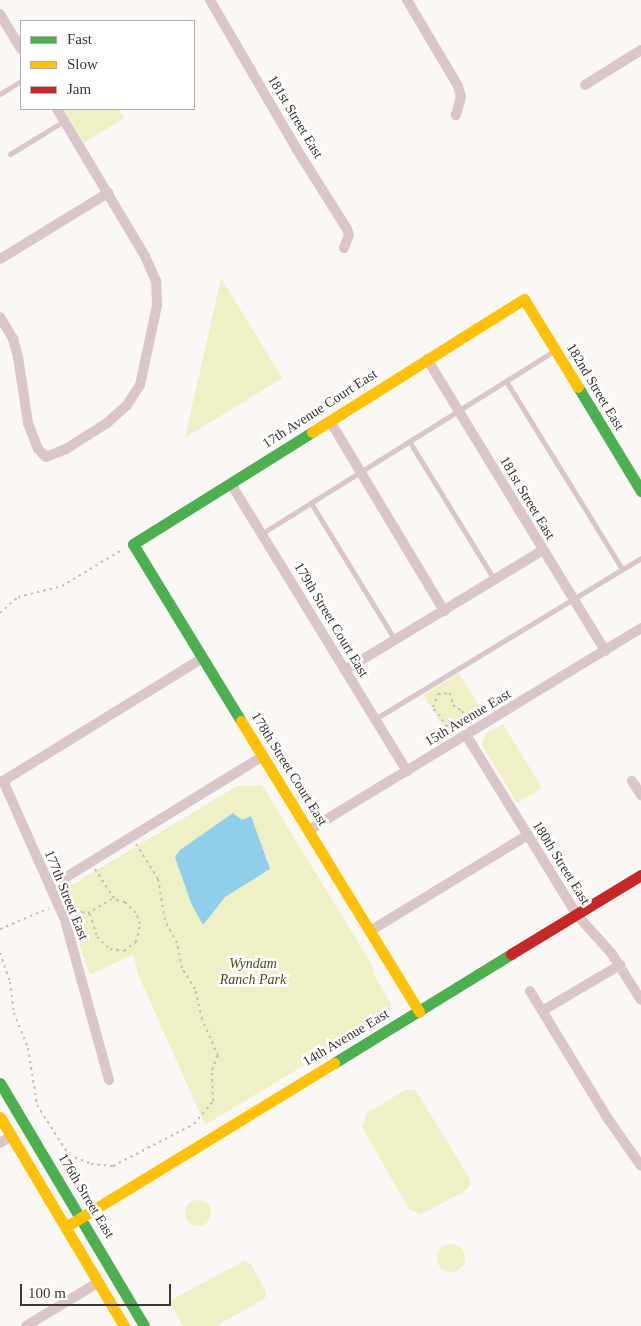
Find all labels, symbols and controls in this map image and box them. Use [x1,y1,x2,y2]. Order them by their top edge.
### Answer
legend [20,20,195,110]
text: Fast [67,31,92,47]
text: Slow [67,56,98,72]
street label: 181st Street East [264,72,326,162]
text: Jam [67,81,91,97]
street label: 182nd Street East [562,340,628,434]
street label: 17th Avenue Court East [259,365,381,453]
street label: 181st Street East [496,453,558,543]
street label: 179th Street Court East [290,560,372,680]
street label: 15th Avenue East [421,685,515,751]
street label: 178th Street Court East [247,709,331,829]
street label: 180th Street East [529,818,593,908]
street label: 177th Street East [40,848,92,942]
park label: Wyndam Ranch Park [220,956,286,989]
street label: 14th Avenue East [299,1005,393,1071]
street label: 176th Street East [54,1151,118,1241]
scale bar [22,1274,174,1306]
text: 100 m [28,1285,66,1301]

